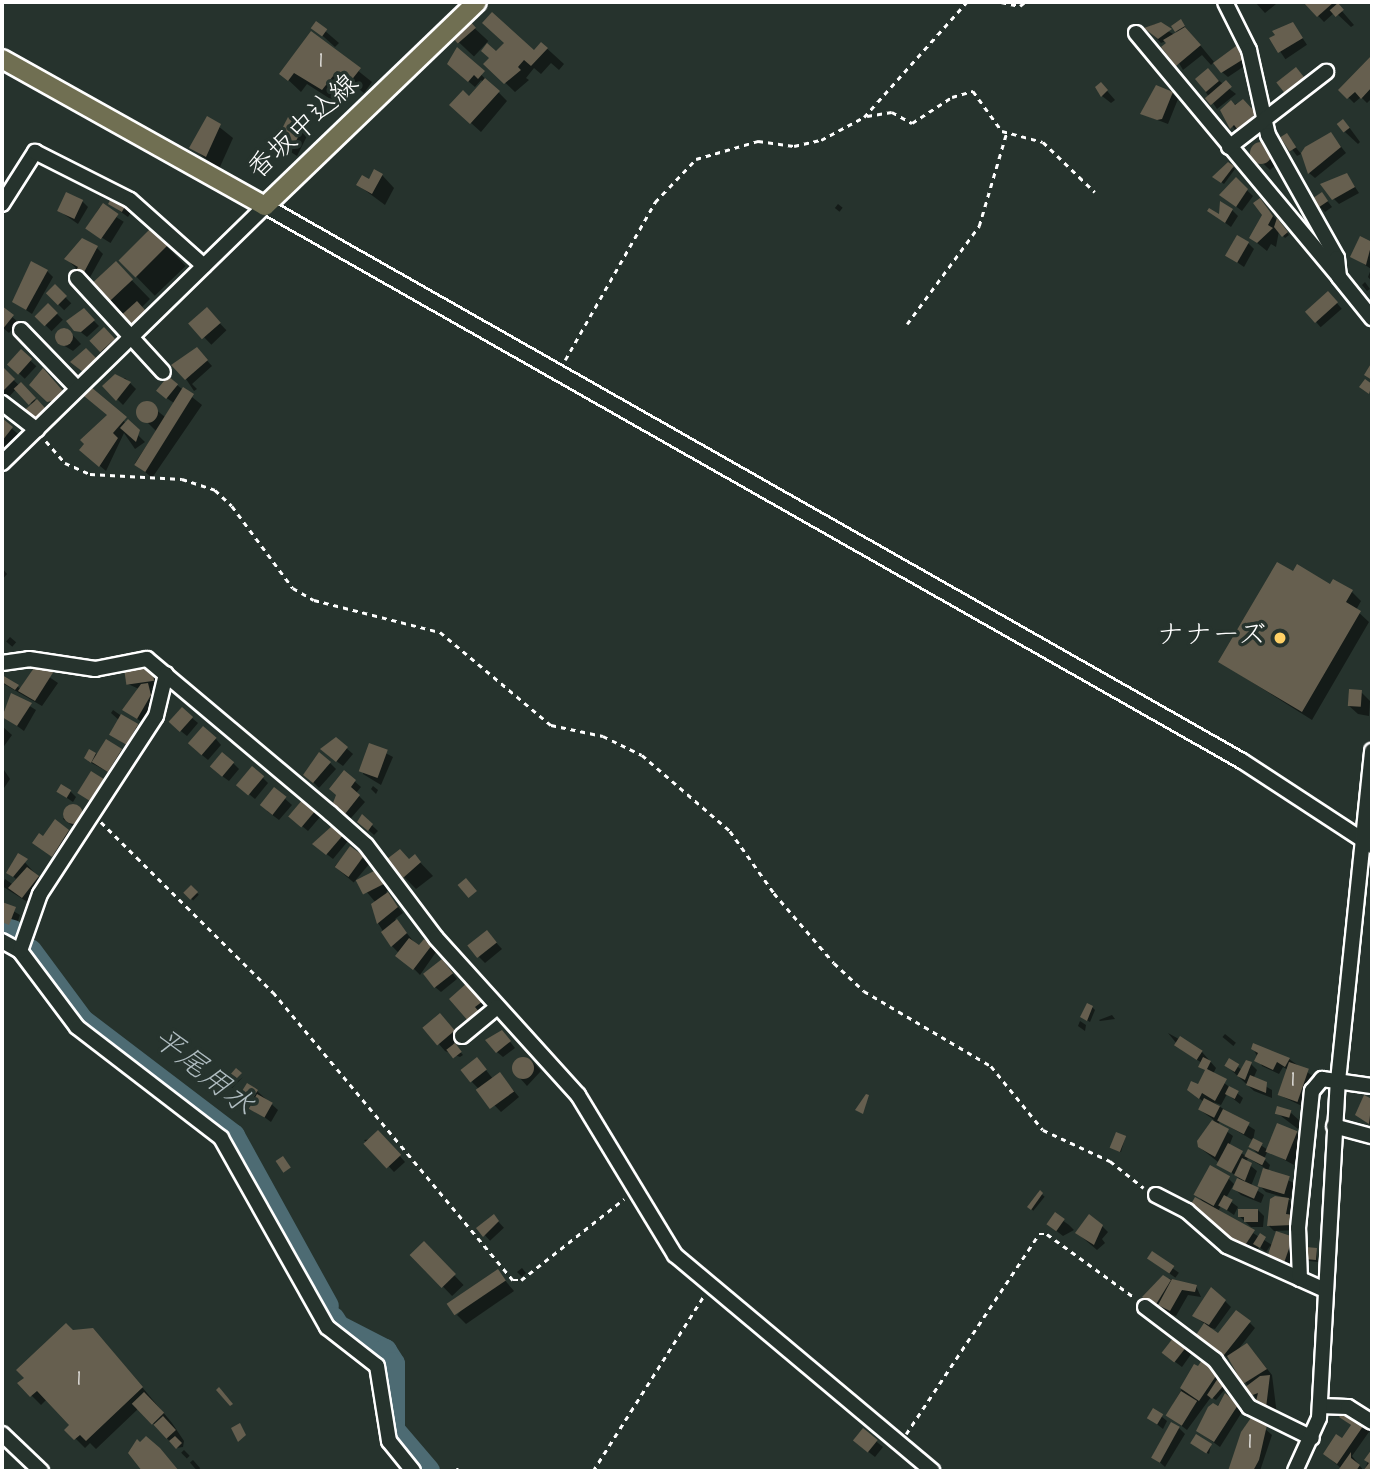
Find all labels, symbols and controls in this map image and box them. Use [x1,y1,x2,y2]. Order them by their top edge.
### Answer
house number: 1 [318,49,324,77]
street label: 香坂中込線 [242,69,368,189]
place label: ナナーズ [1154,621,1266,655]
marker: ナナーズ [1272,630,1288,646]
water label: 平尾用水 [143,1023,259,1127]
house number: 1 [1290,1068,1296,1096]
house number: 1 [76,1367,82,1395]
house number: 1 [1247,1430,1253,1458]

